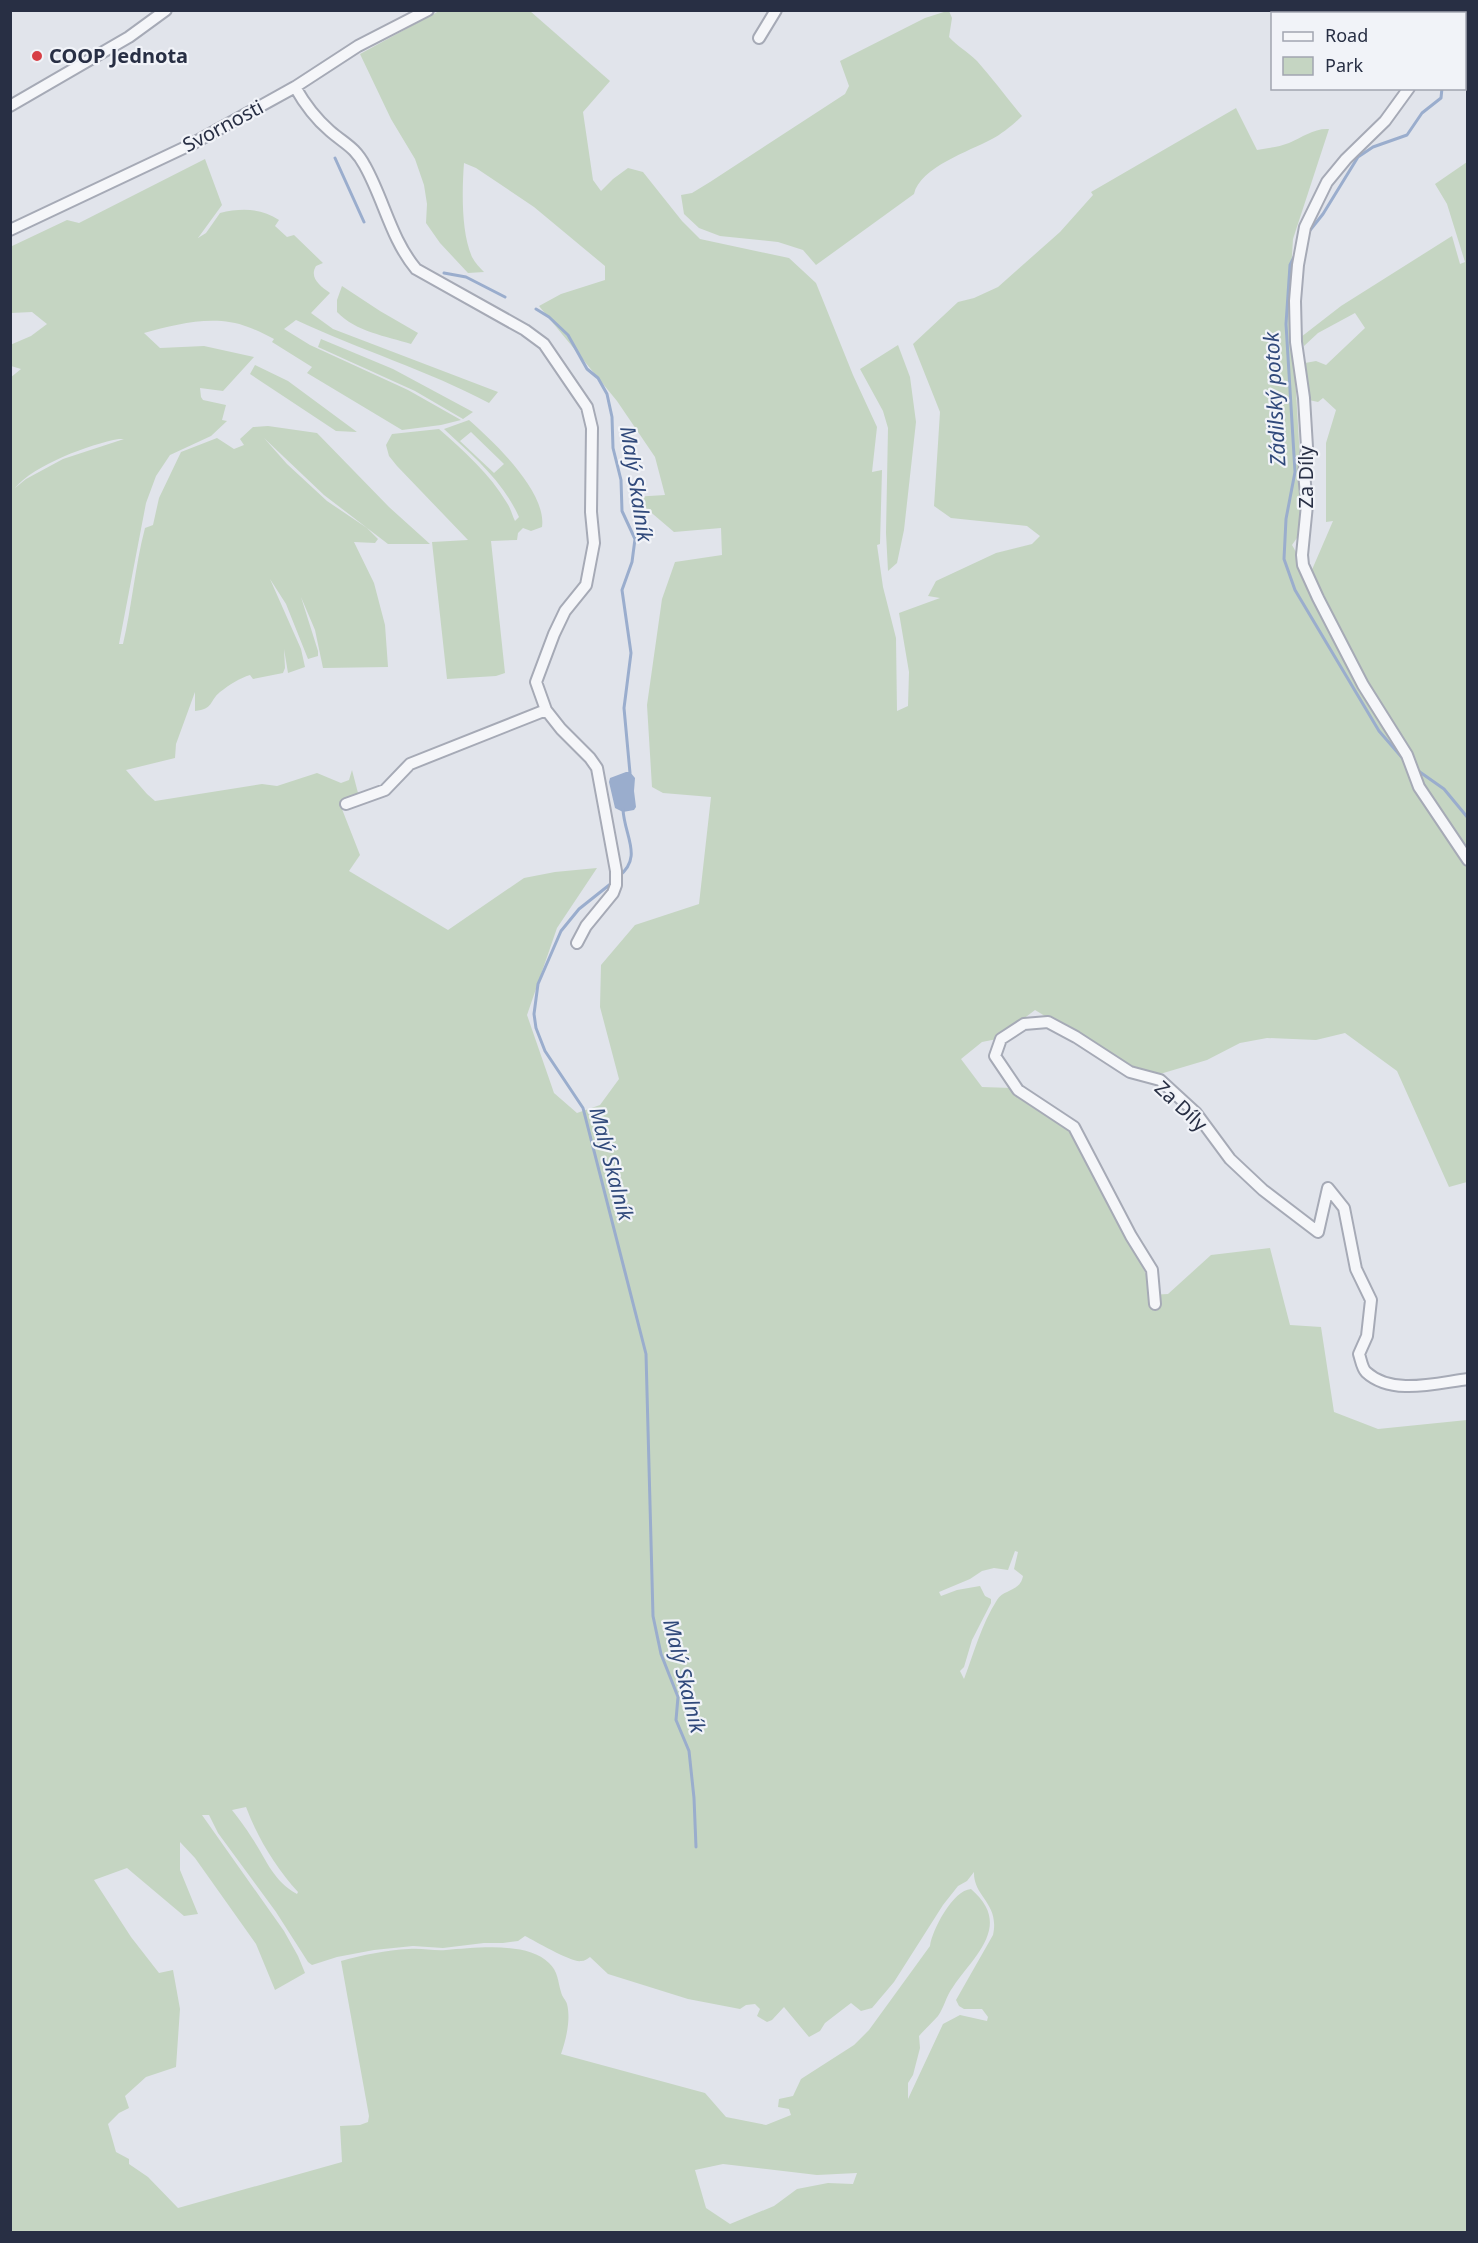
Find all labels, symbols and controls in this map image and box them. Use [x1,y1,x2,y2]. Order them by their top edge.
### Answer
legend [1271,12,1466,90]
text: Road [1325,23,1368,47]
place label: COOP Jednota [49,42,188,69]
marker: COOP Jednota [30,49,44,63]
text: Park [1325,53,1363,77]
street label: Svornosti [178,93,268,158]
water label: Zádilský potok [1256,330,1292,468]
water label: Malý Skalník [614,424,660,545]
street label: Za Díly [1292,445,1319,508]
street label: Za Díly [1149,1074,1214,1138]
water label: Malý Skalník [583,1104,641,1225]
water label: Malý Skalník [657,1616,713,1737]

